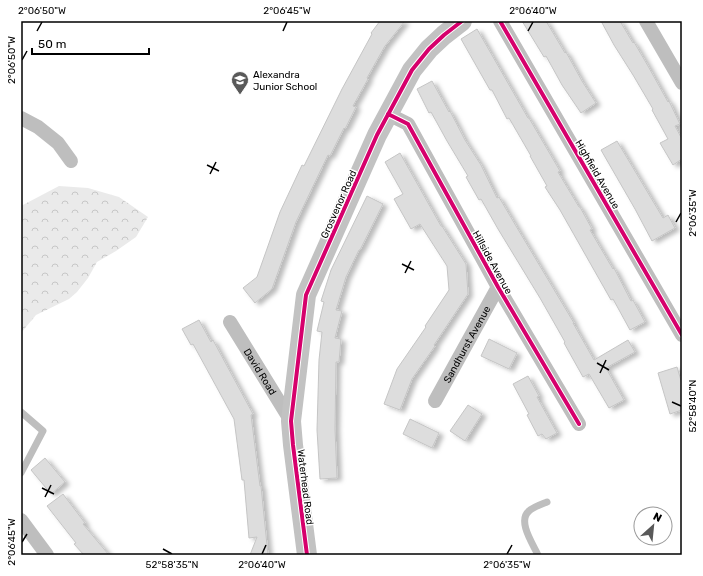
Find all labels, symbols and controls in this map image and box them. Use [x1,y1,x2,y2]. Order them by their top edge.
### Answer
text: 2°06'50"W [18,5,66,17]
text: 2°06'45"W [263,5,311,17]
text: 2°06'40"W [509,5,557,17]
scale bar [32,30,149,56]
text: 2°06'50"W [6,36,18,84]
text: 50 m [38,37,66,51]
place label: Alexandra Junior School [253,69,317,93]
school or university icon: Alexandra Junior School [230,70,250,95]
street label: Highfield Avenue [572,138,622,212]
street label: Grosvenor Road [318,168,359,240]
text: 2°06'35"W [687,189,699,237]
street label: Hillside Avenue [470,229,515,297]
street label: Sandhurst Avenue [441,304,494,385]
street label: David Road [241,346,278,397]
text: 52°58'40"N [687,380,699,432]
street label: Waterhead Road [294,449,316,526]
north arrow [633,506,673,546]
text: N [651,510,664,525]
text: 2°06'45"W [6,518,18,566]
text: 52°58'35"N [146,559,198,571]
text: 2°06'40"W [238,559,286,571]
text: 2°06'35"W [483,559,531,571]

